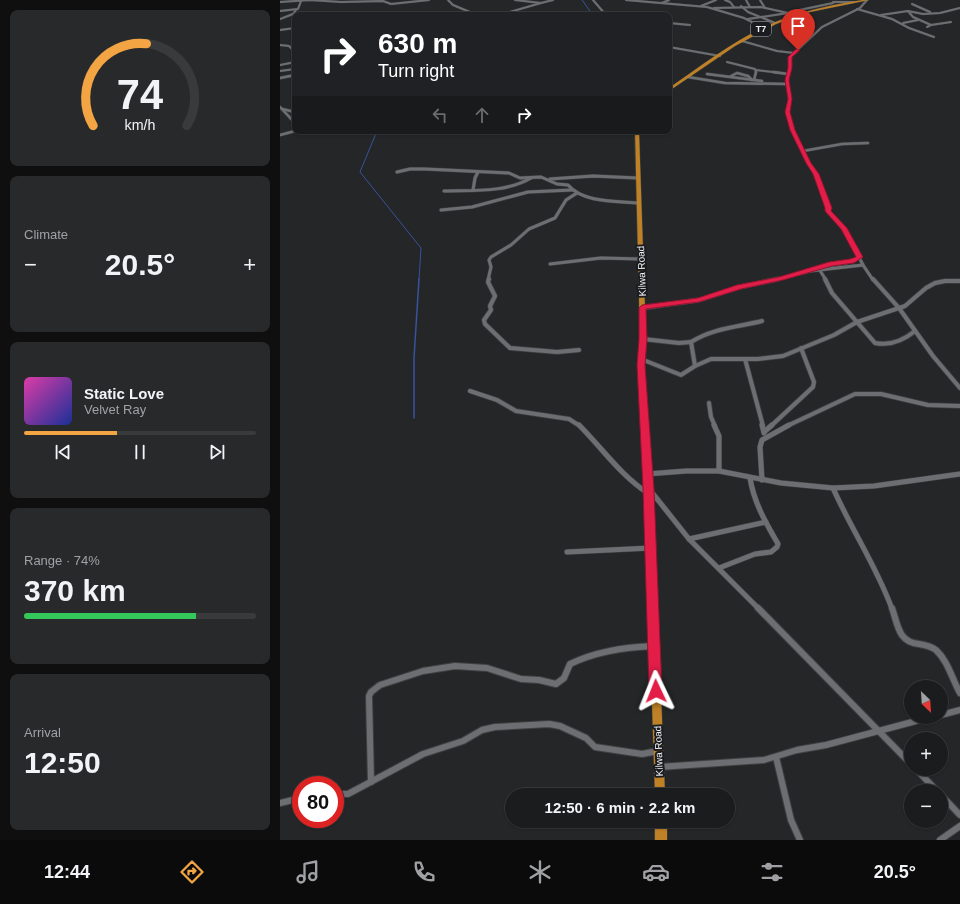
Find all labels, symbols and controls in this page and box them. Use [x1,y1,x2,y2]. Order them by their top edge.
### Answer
pin [781,9,815,50]
icon: arrive [787,15,809,37]
road number: T7 [751,22,771,36]
icon: right [312,28,364,80]
text: 630 m [378,28,457,59]
text: Turn right [378,61,454,81]
text: 74 [117,71,163,118]
icon: left [429,104,451,126]
icon: ahead [471,104,493,126]
icon: right [513,104,535,126]
text: km/h [125,117,156,133]
text: Climate [24,227,68,242]
street label: Kilwa Road [635,246,648,296]
text: 20.5° [105,248,175,281]
text: − [24,252,37,277]
text: + [243,252,256,277]
text: Static Love [84,385,164,402]
text: Velvet Ray [84,402,146,417]
icon: previous [52,441,74,463]
icon: pause [129,441,151,463]
icon: next [206,441,228,463]
text: Range · 74% [24,553,100,568]
text: 370 km [24,574,126,607]
position arrow [635,670,677,712]
north arrow [904,680,948,724]
map controls [904,680,948,828]
text: Arrival [24,725,61,740]
street label: Kilwa Road [652,726,665,776]
button: + [904,732,948,776]
text: 12:50 [24,746,101,779]
speed limit sign: 80 [292,776,344,828]
button: − [904,784,948,828]
text: 12:50 · 6 min · 2.2 km [545,799,695,816]
icon: directions [178,858,206,886]
icon: music [294,858,322,886]
icon: phone [410,858,438,886]
icon: climate [526,858,554,886]
icon: car [642,858,670,886]
icon: filters [758,858,786,886]
text: 12:44 [44,862,90,882]
text: 20.5° [874,862,916,882]

